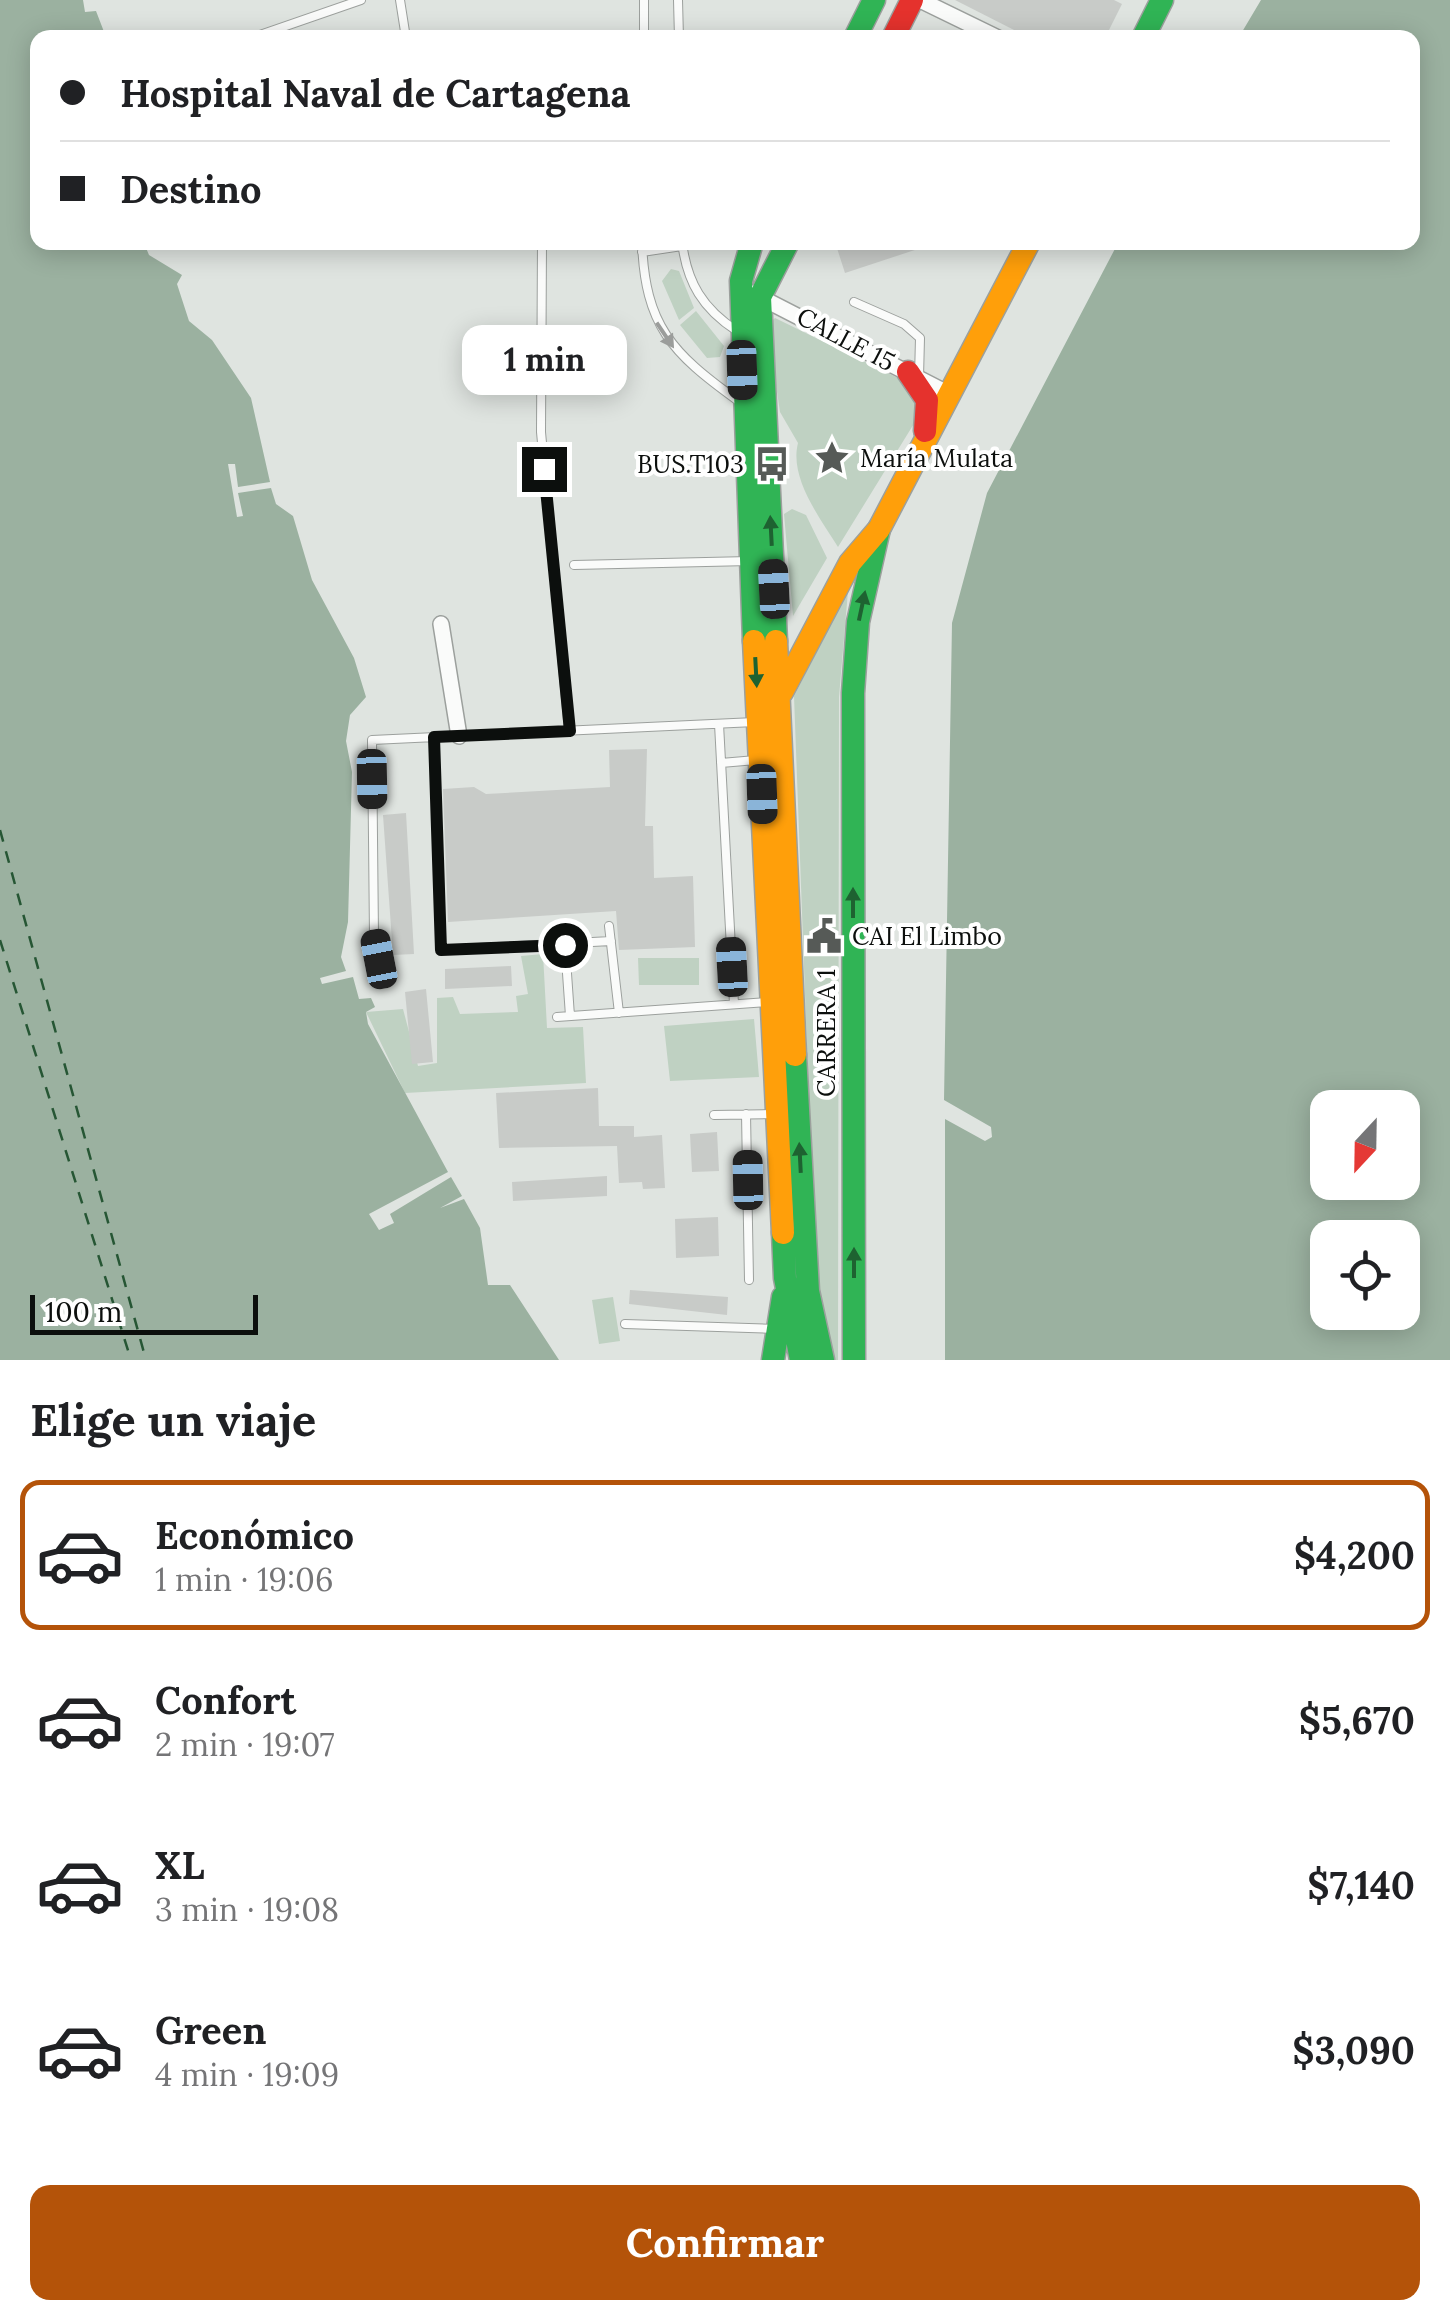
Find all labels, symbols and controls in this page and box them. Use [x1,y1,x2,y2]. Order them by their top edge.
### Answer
text: Hospital Naval de Cartagena [120,69,631,117]
text: Destino [120,165,262,213]
street label: CALLE 15 [791,300,901,378]
one-way arrow [655,322,674,348]
callout: 1 min [462,324,626,394]
text: 1 min [504,339,585,380]
car [726,339,758,401]
place icon: María Mulata [813,439,851,477]
place label: María Mulata [860,442,1013,474]
bus stop icon: BUS.T103 [753,445,791,483]
route end [522,447,567,492]
place label: BUS.T103 [637,448,744,480]
one-way arrow [763,515,779,547]
car [757,558,791,620]
one-way arrow [854,590,870,621]
one-way arrow [748,656,764,688]
car [356,749,388,809]
car [746,763,778,825]
one-way arrow [845,886,861,918]
public building icon: CAI El Limbo [805,917,843,955]
place label: CAI El Limbo [852,920,1002,952]
route start [543,923,588,968]
car [359,927,399,991]
car [715,936,749,998]
street label: CARRERA 1 [810,969,842,1097]
north arrow [1310,1090,1420,1200]
map controls [1310,1090,1420,1330]
one-way arrow [791,1142,807,1174]
car [732,1150,764,1210]
button: locate [1310,1220,1420,1330]
one-way arrow [846,1246,862,1278]
scale bar [30,1290,258,1334]
text: 100 m [45,1294,122,1330]
text: Elige un viaje [30,1391,316,1448]
icon: car [35,1510,125,1600]
text: Económico [155,1511,354,1559]
text: $4,200 [1294,1531,1415,1579]
text: 1 min · 19:06 [155,1559,333,1600]
icon: car [35,1675,125,1765]
text: Confort [155,1676,296,1724]
text: $5,670 [1299,1696,1415,1744]
text: 2 min · 19:07 [155,1724,335,1765]
icon: car [35,1840,125,1930]
text: XL [155,1841,205,1889]
text: $7,140 [1307,1861,1415,1909]
text: 3 min · 19:08 [155,1889,339,1930]
icon: car [35,2005,125,2095]
text: Green [155,2006,267,2054]
text: $3,090 [1292,2026,1415,2074]
text: 4 min · 19:09 [155,2054,339,2095]
button: Confirmar [30,2185,1420,2300]

